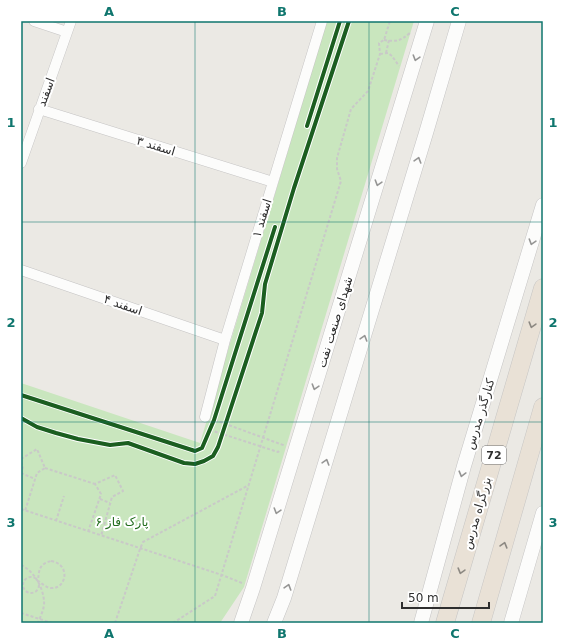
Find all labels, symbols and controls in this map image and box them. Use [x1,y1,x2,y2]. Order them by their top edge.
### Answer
text: A [104,4,114,19]
text: B [277,4,287,19]
text: C [450,4,460,19]
one-way arrow [412,55,421,62]
street label: اسفند [34,76,58,108]
text: 1 [6,115,16,130]
text: 1 [548,115,558,130]
street label: اسفند ۳ [135,134,177,158]
one-way arrow [413,157,422,164]
one-way arrow [374,179,383,186]
street label: اسفند ۱ [250,197,274,239]
one-way arrow [528,239,537,246]
street label: شهدای صنعت نفت [314,275,356,369]
street label: اسفند ۴ [102,292,144,318]
text: 2 [6,315,16,330]
text: 2 [548,315,558,330]
one-way arrow [528,321,537,328]
one-way arrow [359,335,368,342]
street label: کنارگذر مدرس [463,376,498,452]
one-way arrow [311,383,320,390]
road number: 72 [482,446,506,464]
one-way arrow [321,459,330,466]
one-way arrow [458,470,467,477]
street label: بزرگراه مدرس [460,475,495,551]
one-way arrow [273,508,282,515]
text: 3 [6,515,16,530]
park label: پارک فاز ۶ [96,515,148,530]
text: 3 [548,515,558,530]
one-way arrow [499,542,508,549]
one-way arrow [457,568,465,574]
one-way arrow [283,583,292,590]
scale bar [402,584,489,610]
text: 50 m [408,591,439,605]
text: A [104,626,114,641]
text: B [277,626,287,641]
text: C [450,626,460,641]

